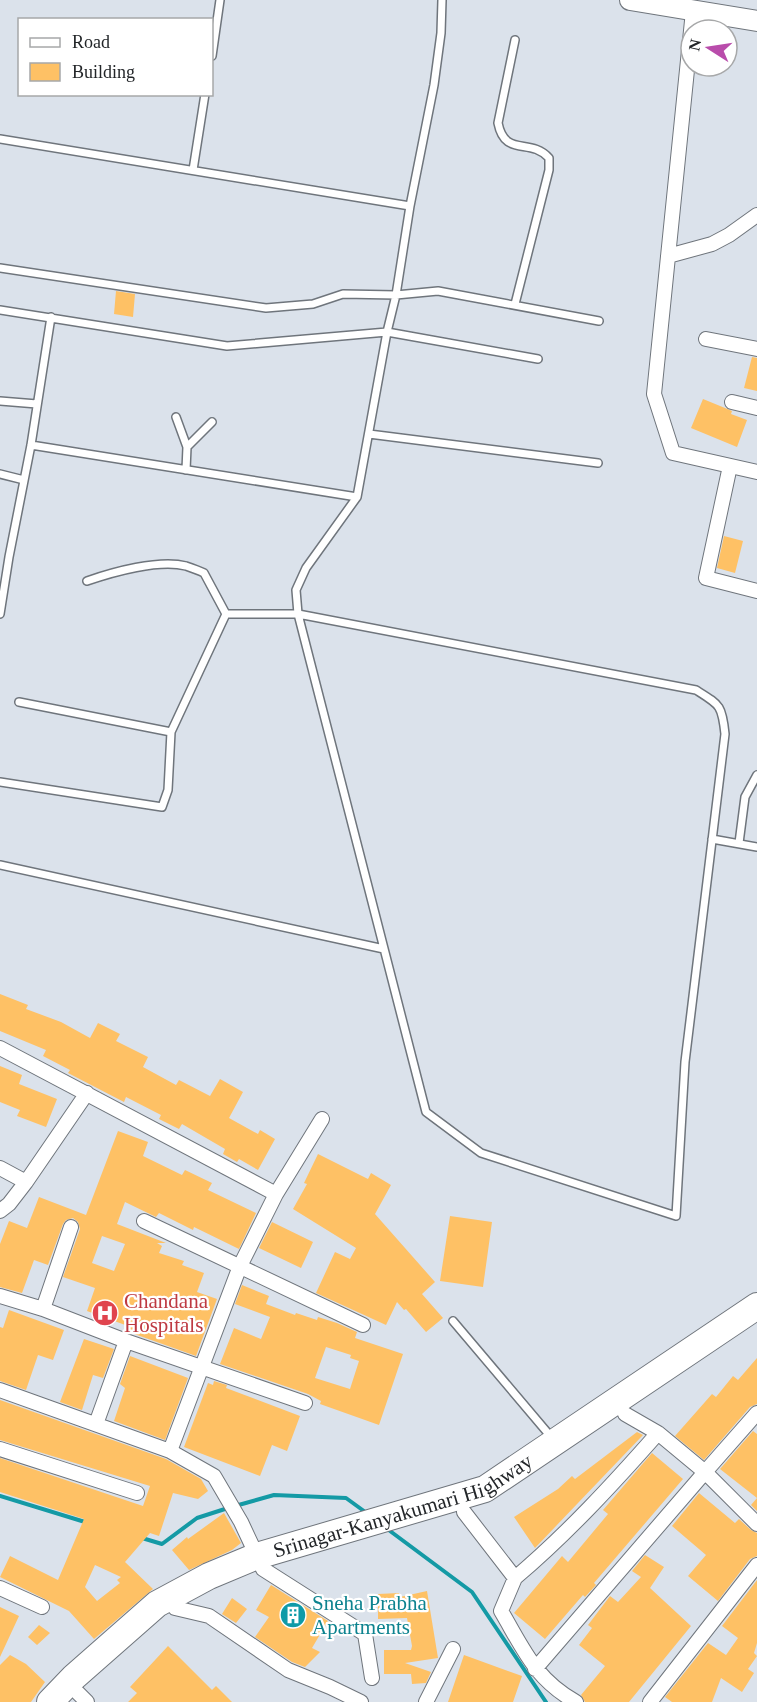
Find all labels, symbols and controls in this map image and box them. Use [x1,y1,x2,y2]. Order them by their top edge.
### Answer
legend [18,18,213,96]
north arrow [679,18,739,78]
text: Road [72,32,110,52]
text: N [685,37,704,52]
text: Building [72,62,135,82]
place label: Chandana Hospitals [124,1289,209,1337]
hospital icon: Chandana Hospitals [90,1298,120,1328]
street label: Srinagar-Kanyakumari Highway [270,1448,537,1563]
place label: Sneha Prabha Apartments [312,1591,428,1639]
building icon: Sneha Prabha Apartments [278,1600,308,1630]

